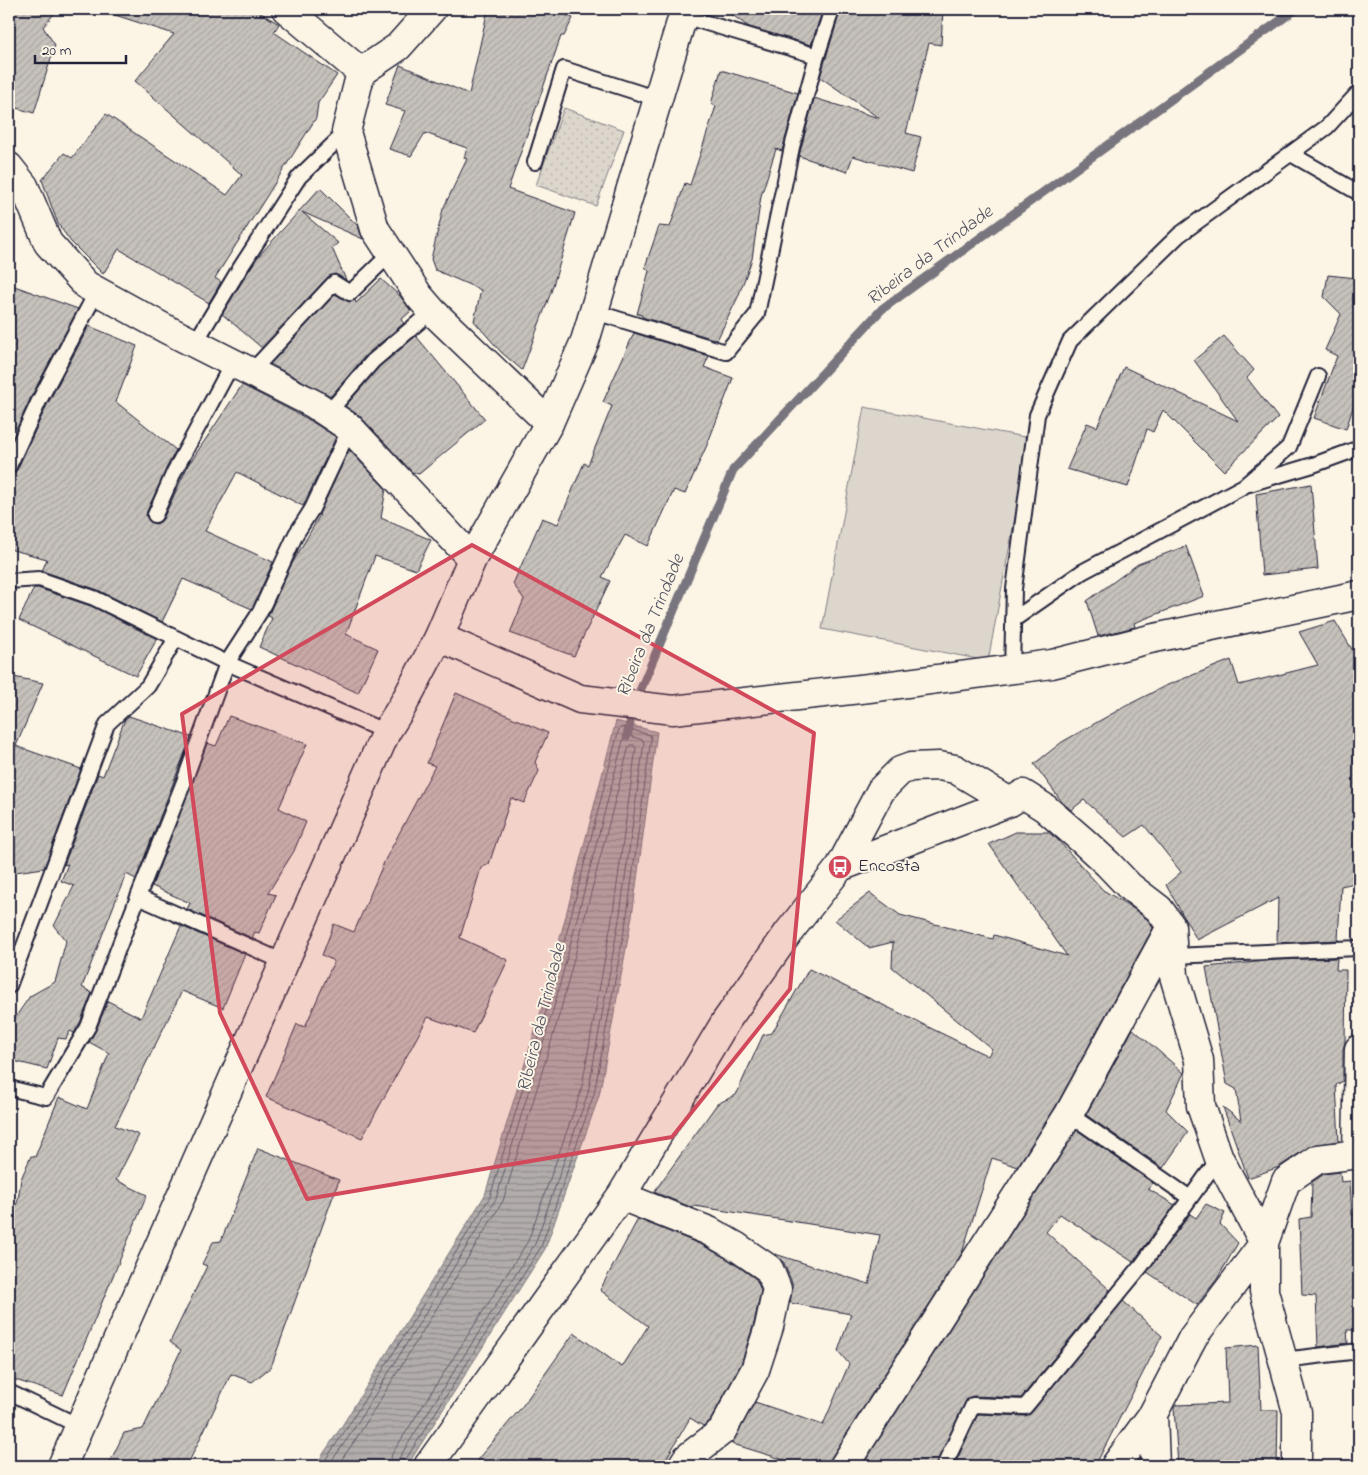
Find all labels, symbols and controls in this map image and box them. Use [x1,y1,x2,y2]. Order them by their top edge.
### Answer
scale bar [35,32,126,64]
text: 20 m [42,40,72,62]
water label: Ribeira da Trindade [861,199,1000,313]
water label: Ribeira da Trindade [610,549,693,702]
bus stop icon: Encosta [827,854,853,880]
place label: Encosta [858,854,920,880]
water label: Ribeira da Trindade [510,939,574,1095]

